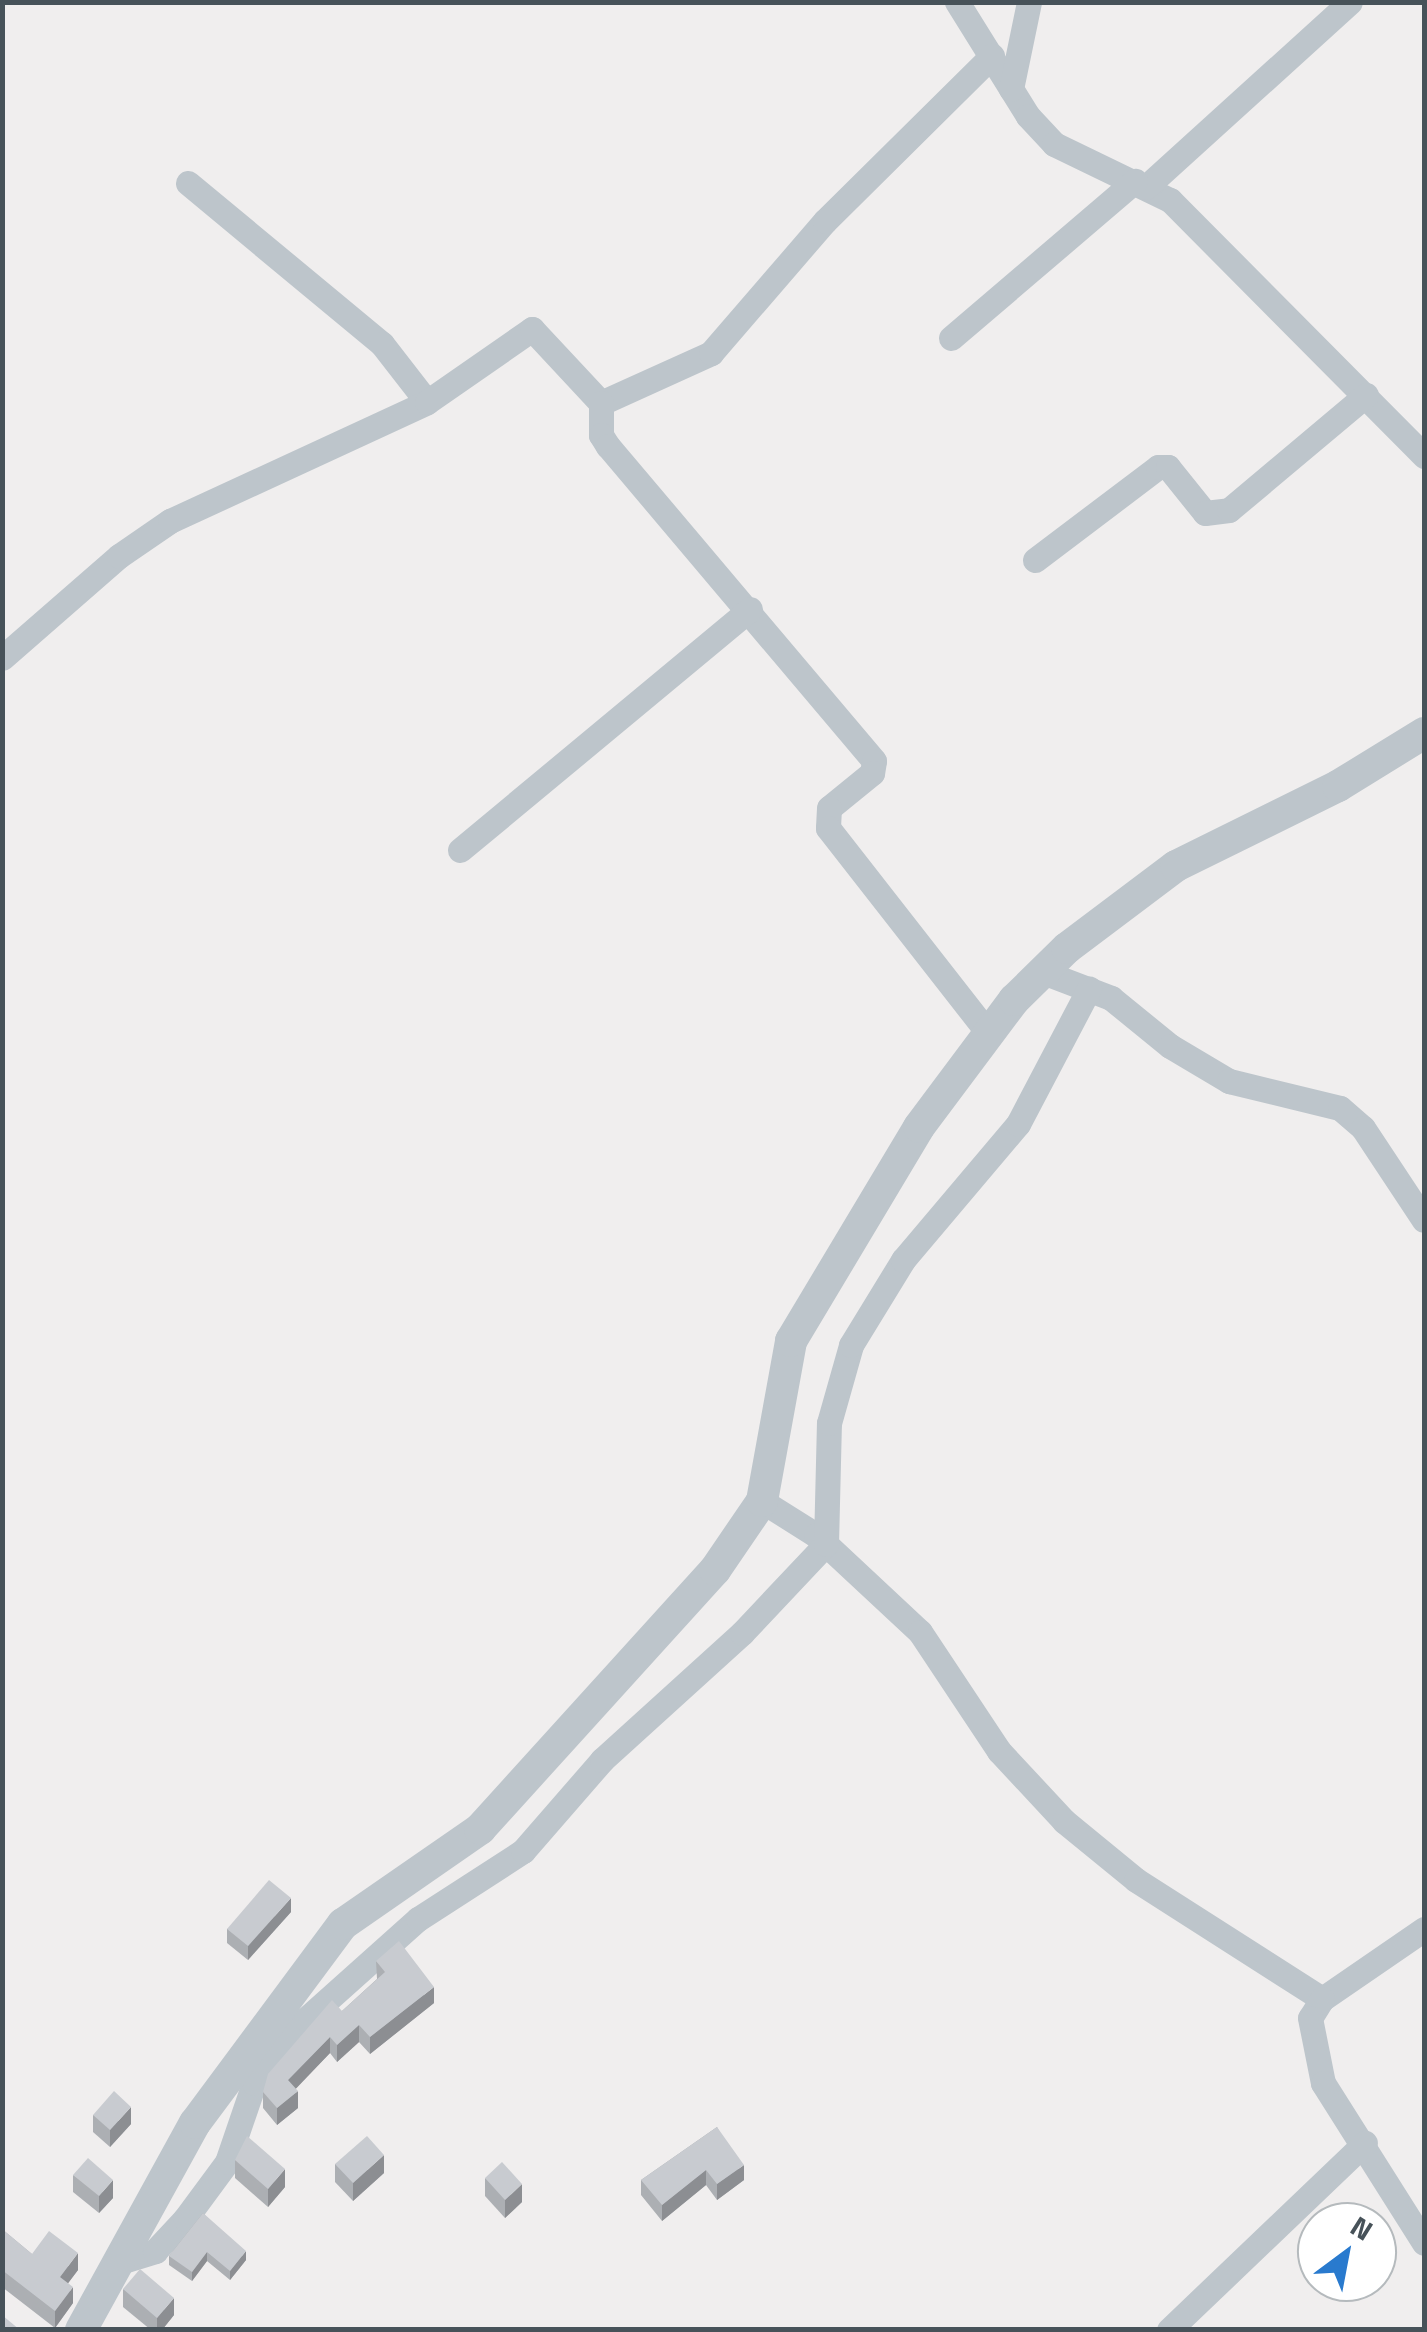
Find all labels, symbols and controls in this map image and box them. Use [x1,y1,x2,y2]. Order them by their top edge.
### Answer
north arrow [1297,2202,1397,2302]
text: N [1342,2204,1382,2251]

